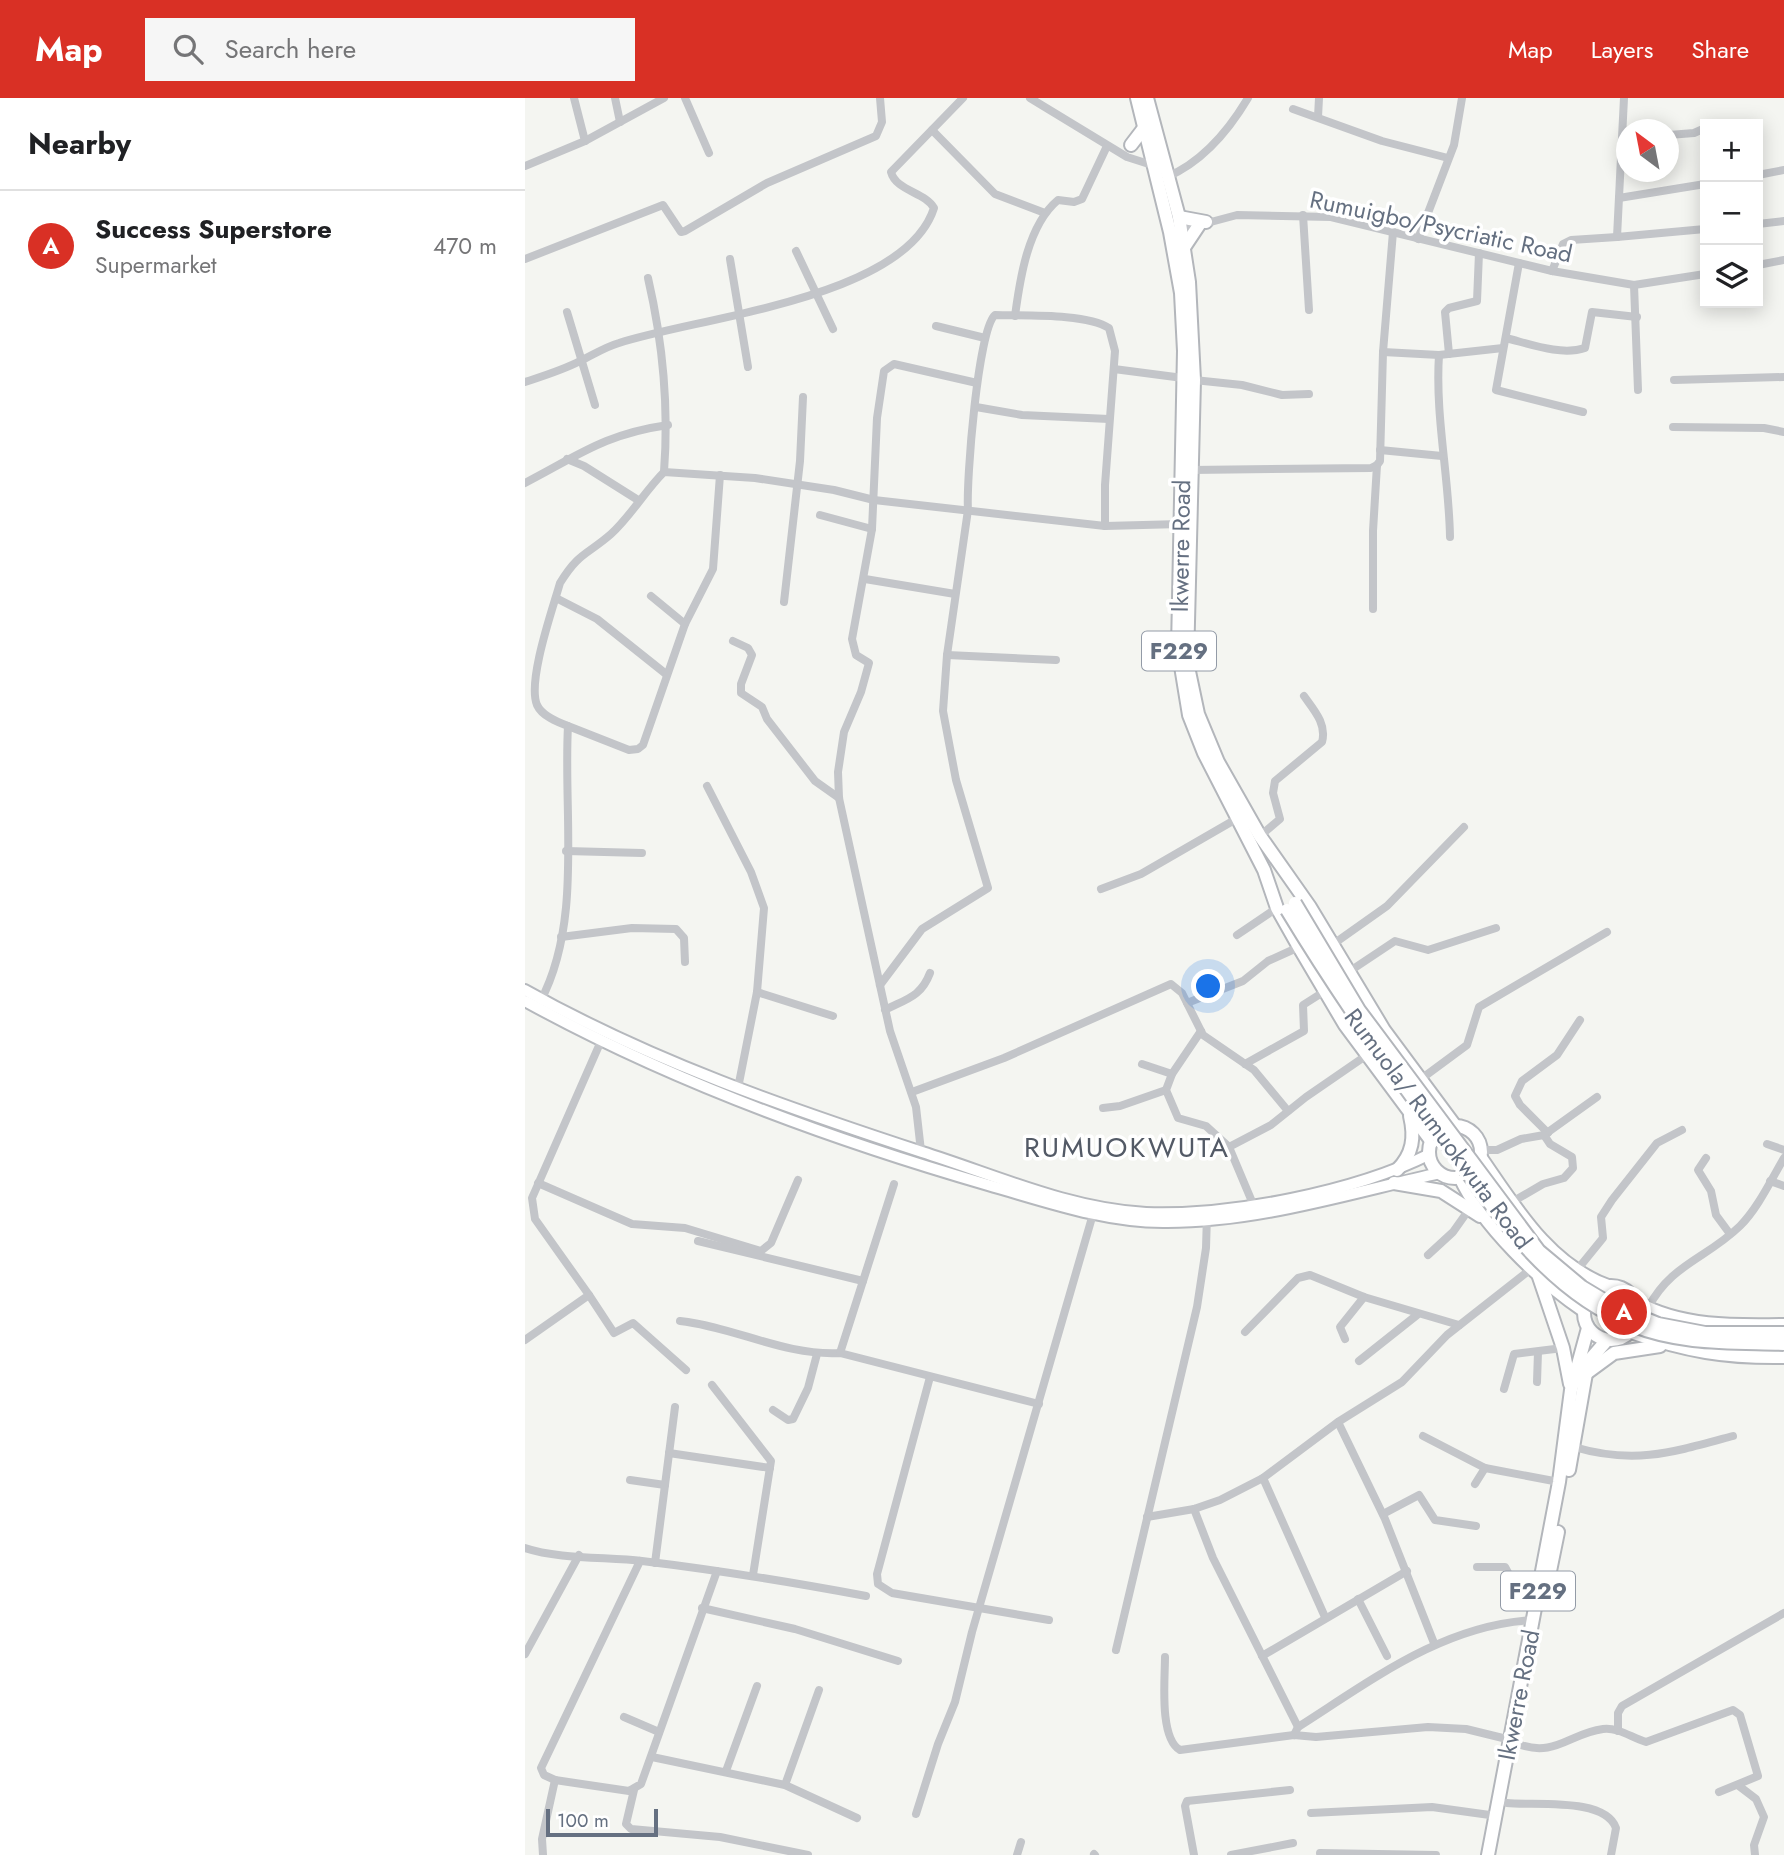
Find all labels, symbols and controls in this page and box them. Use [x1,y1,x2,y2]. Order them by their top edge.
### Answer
search box [145,18,635,81]
text: Map [35,26,103,73]
icon: search [169,30,207,68]
text: Search here [225,30,356,68]
text: Map [1508,32,1553,67]
text: Layers [1591,32,1653,67]
text: Share [1691,32,1749,67]
north arrow [1616,119,1679,182]
map controls [1700,119,1763,308]
button: + [1700,119,1763,182]
text: Nearby [28,122,131,165]
street label: Rumuigbo/Psycriatic Road [1307,182,1575,271]
button: − [1700,182,1763,245]
text: Success Superstore [95,210,332,248]
text: A [43,229,59,263]
text: 470 m [433,229,497,263]
button: layers [1700,245,1763,308]
text: Supermarket [95,248,217,282]
street label: Ikwerre Road [1162,479,1199,613]
road number: F229 [1142,632,1216,670]
your location [1191,969,1225,1003]
street label: Rumuola/ Rumuokwuta Road [1336,1001,1541,1256]
district label: RUMUOKWUTA [1024,1127,1230,1168]
pin: A [1601,1286,1647,1338]
road number: F229 [1501,1572,1575,1610]
street label: Ikwerre Road [1489,1627,1548,1763]
scale bar [546,1806,658,1838]
text: 100 m [557,1807,609,1834]

